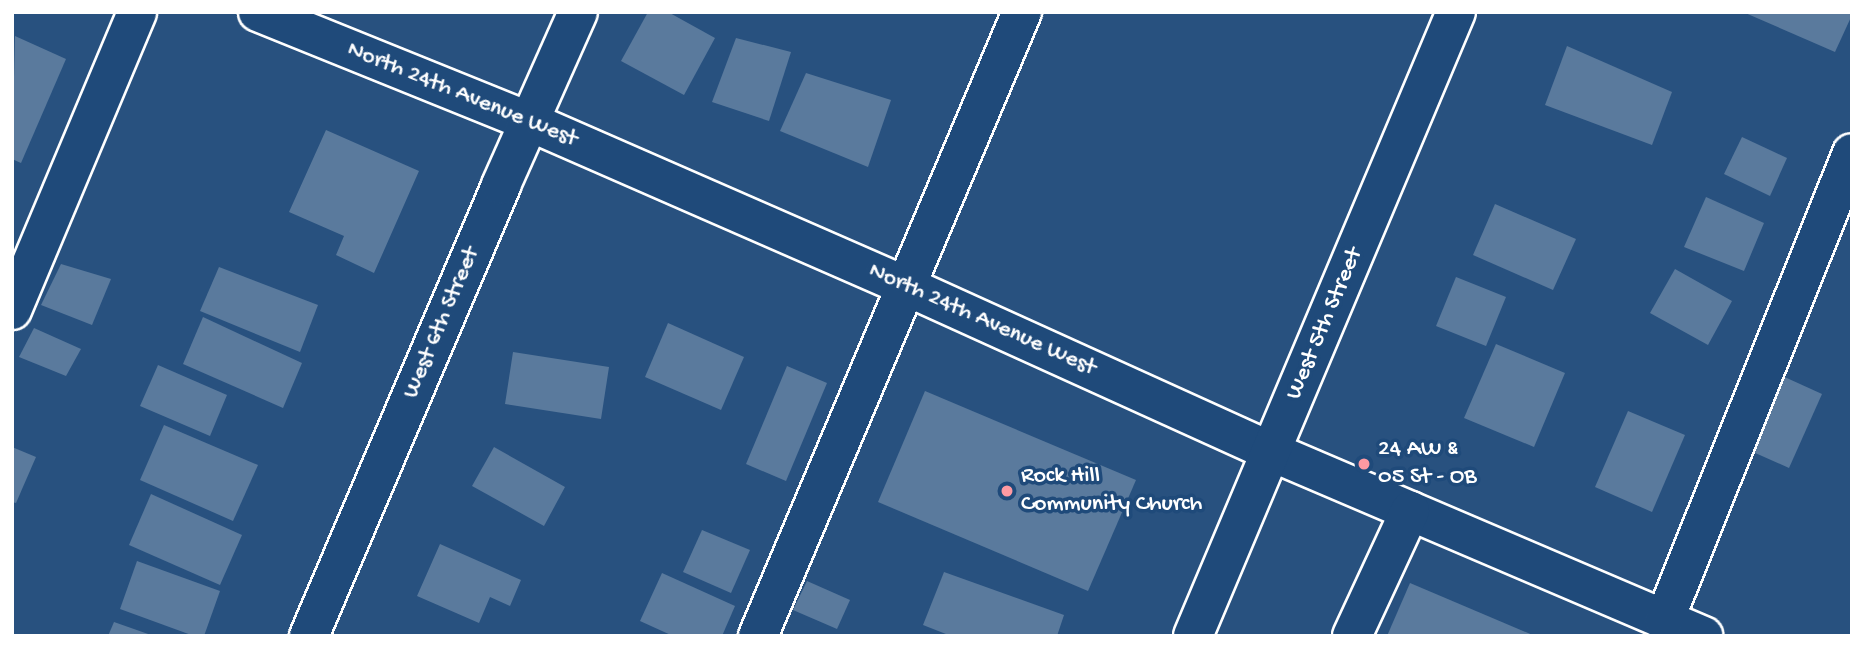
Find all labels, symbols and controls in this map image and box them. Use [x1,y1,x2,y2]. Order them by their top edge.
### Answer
street label: North 24th Avenue West [343,36,581,154]
street label: West 6th Street [397,243,487,403]
street label: West 5th Street [1280,244,1370,404]
street label: North 24th Avenue West [864,257,1100,383]
place label: 24 AW & 05 St - OB [1378,436,1476,492]
marker: 24 AW & 05 St - OB [1356,456,1372,472]
place label: Rock Hill Community Church [1021,463,1202,519]
marker: Rock Hill Community Church [999,483,1015,499]

